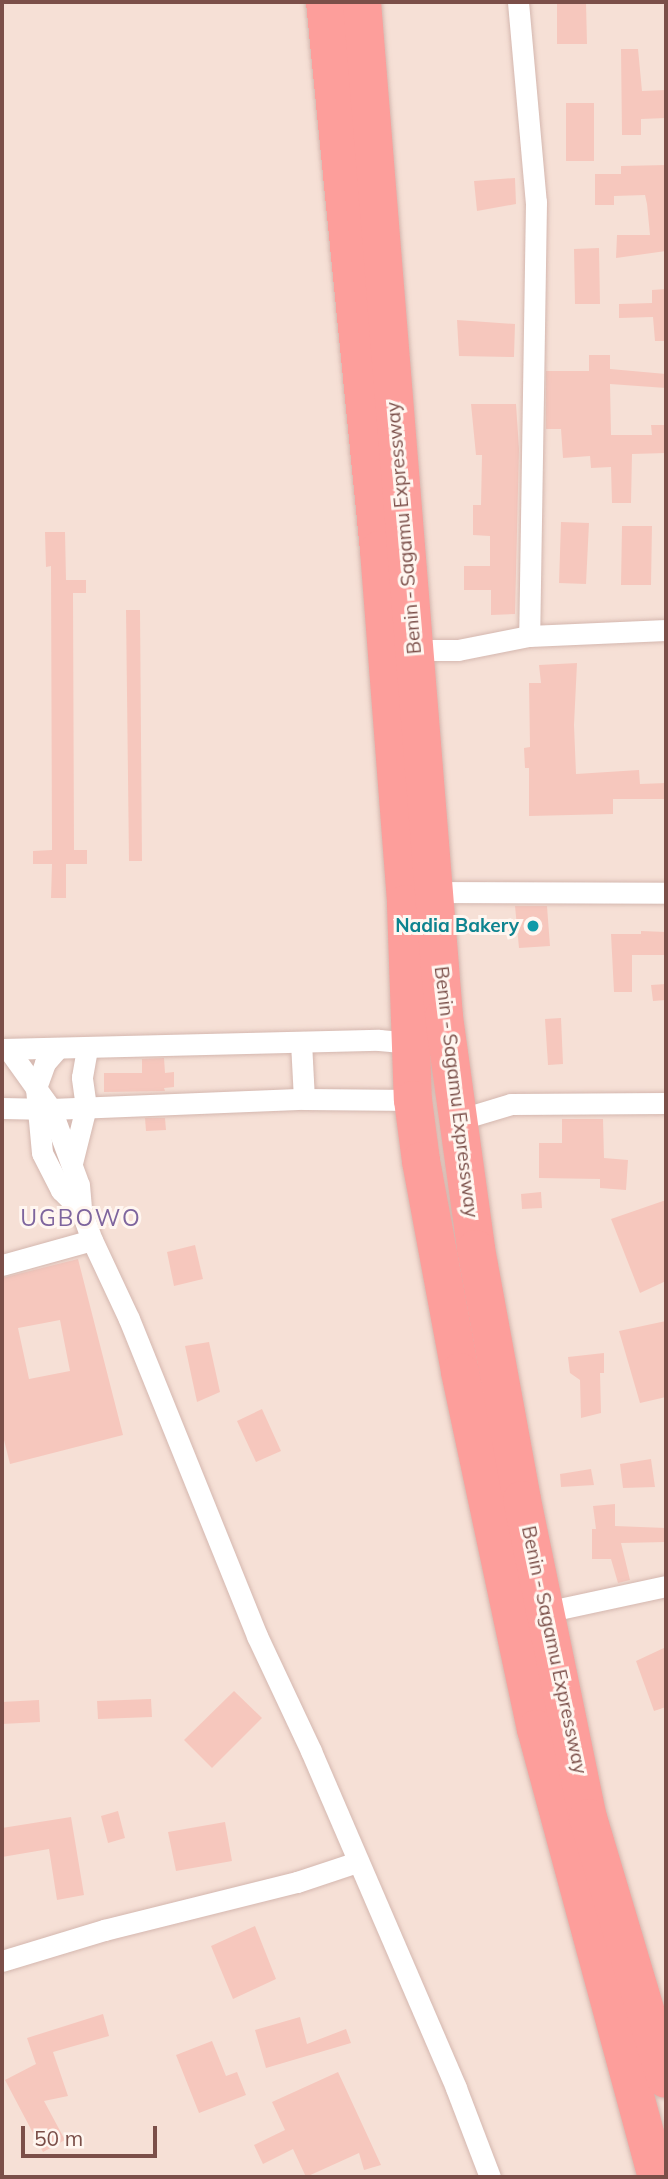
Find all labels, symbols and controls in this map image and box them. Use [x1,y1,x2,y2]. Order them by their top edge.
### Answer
street label: Benin - Sagamu Expressway [382,401,426,655]
place label: Nadia Bakery [395,915,519,937]
marker: Nadia Bakery [525,918,541,934]
street label: Benin - Sagamu Expressway [429,965,483,1219]
district label: UGBOWO [21,1204,141,1232]
street label: Benin - Sagamu Expressway [517,1524,591,1776]
scale bar [24,2112,161,2156]
text: 50 m [34,2125,83,2151]

